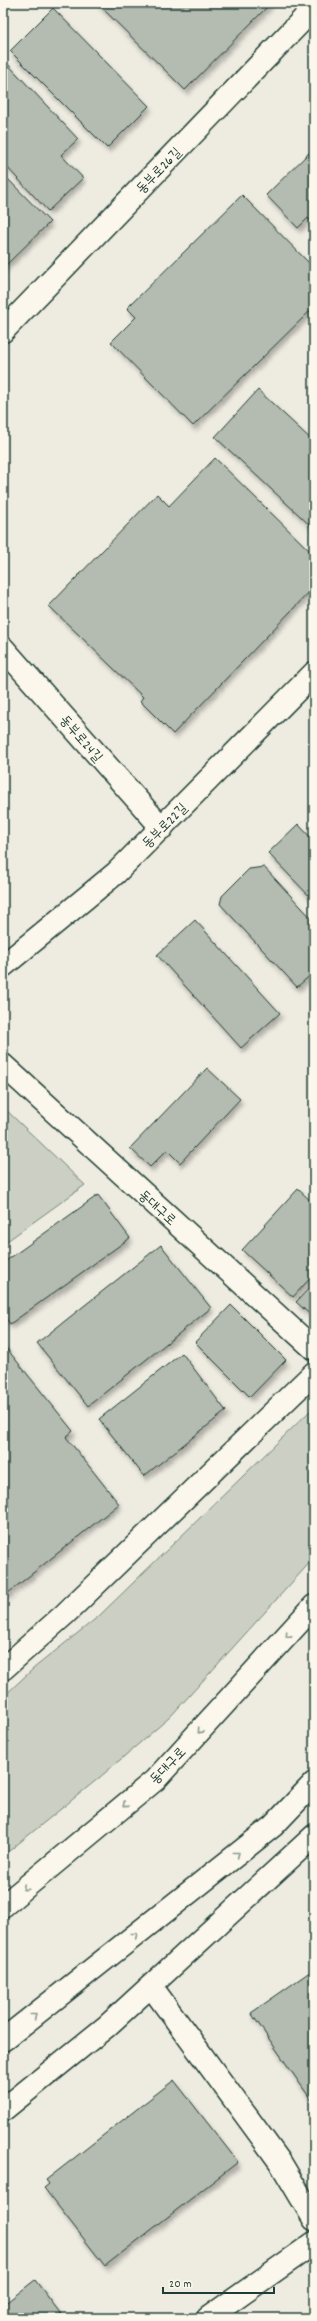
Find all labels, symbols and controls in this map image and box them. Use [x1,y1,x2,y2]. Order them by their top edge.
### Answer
street label: 동부로26길 [132,143,187,199]
street label: 동부로24길 [54,711,107,768]
street label: 동부로22길 [138,799,193,854]
street label: 동대구로 [133,1186,180,1231]
one-way arrow [285,1630,292,1638]
one-way arrow [197,1726,205,1734]
street label: 동대구로 [146,1743,191,1790]
one-way arrow [122,1801,129,1808]
one-way arrow [233,1852,240,1859]
one-way arrow [22,1883,29,1890]
one-way arrow [131,1932,138,1939]
one-way arrow [29,2013,36,2020]
scale bar [163,2269,274,2295]
text: 20 m [169,2276,192,2293]

